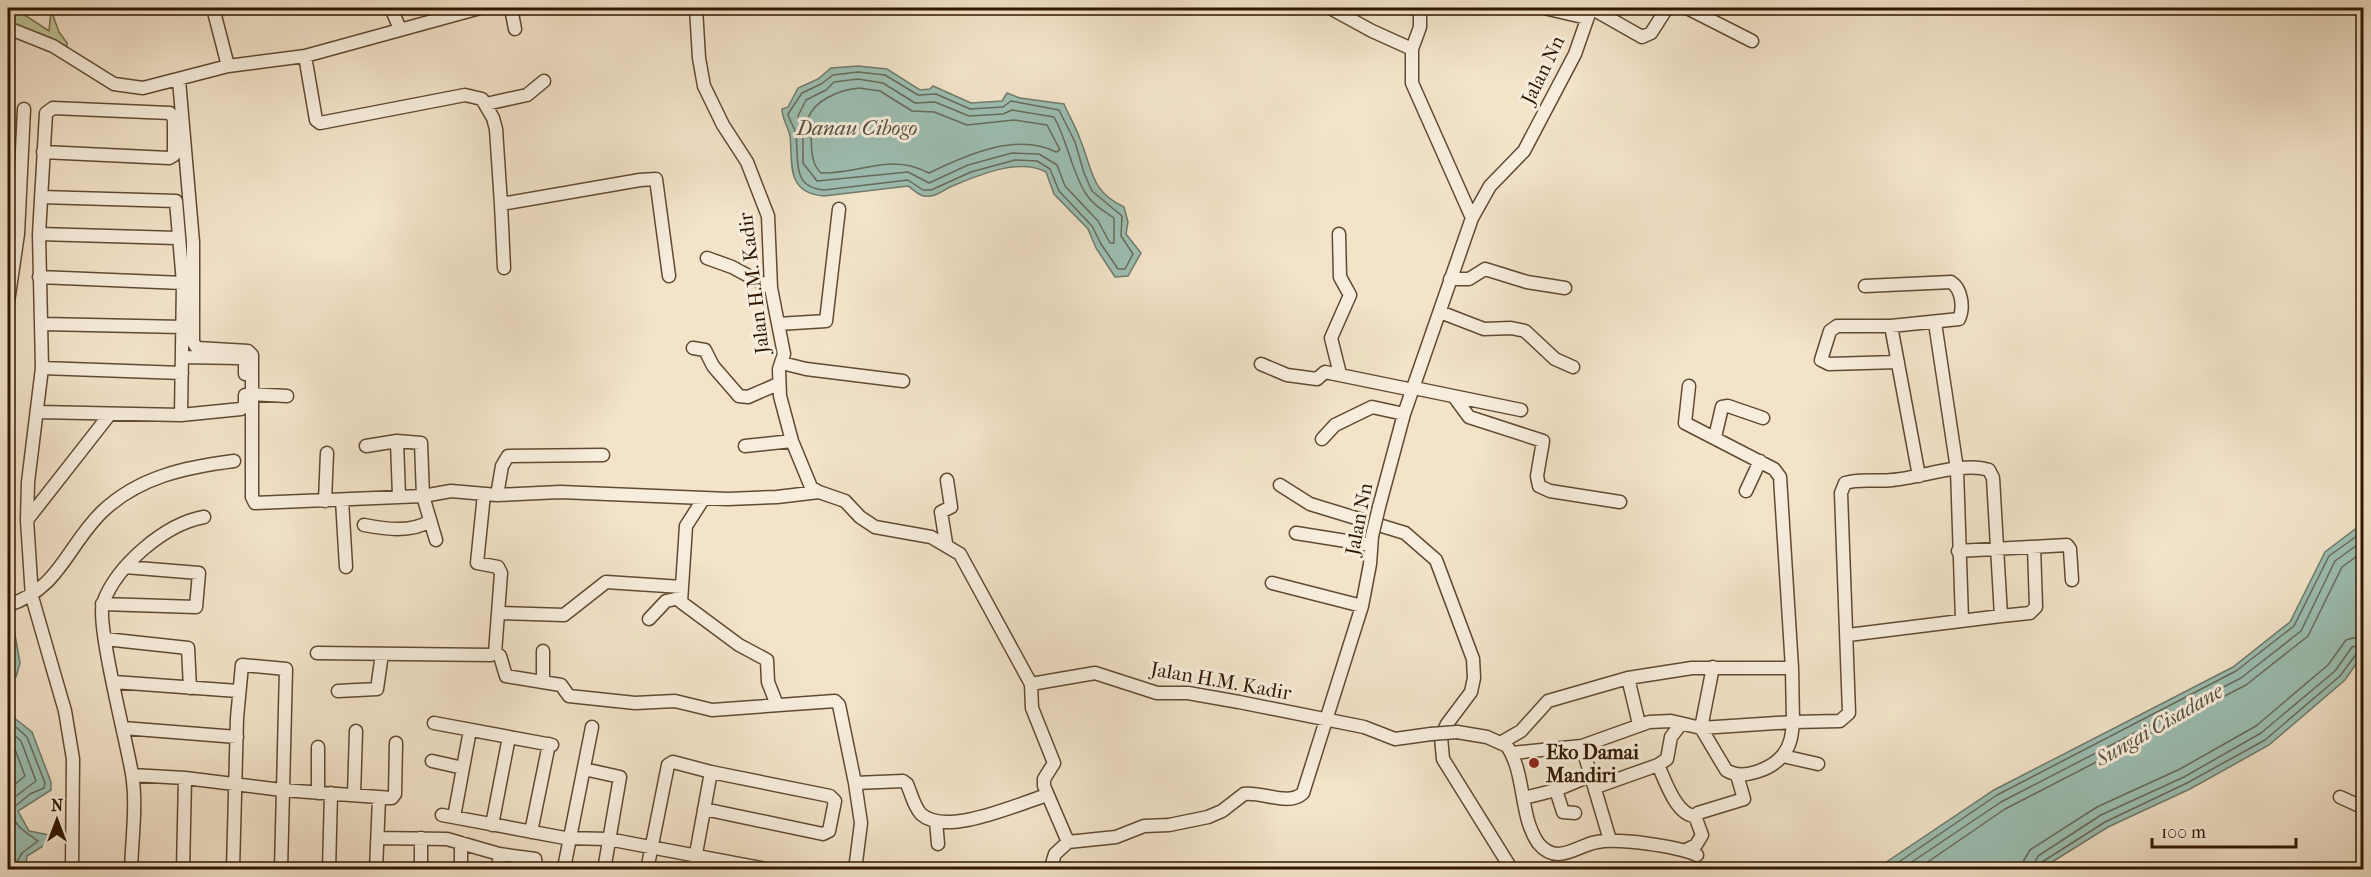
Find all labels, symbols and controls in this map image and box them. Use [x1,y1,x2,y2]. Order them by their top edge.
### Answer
street label: Jalan Nn [1516,32,1570,110]
water label: Danau Cibogo [795,116,917,140]
street label: Jalan H.M. Kadir [734,210,774,357]
street label: Jalan Nn [1340,480,1377,559]
street label: Jalan H.M. Kadir [1147,657,1294,705]
water label: Sungai Cisadane [2090,679,2227,772]
place label: Eko Damai Mandiri [1545,741,1640,787]
marker: Eko Damai Mandiri [1527,756,1541,770]
north arrow [27,790,87,850]
text: N [51,796,64,815]
scale bar [2152,811,2296,849]
text: 100 m [2161,822,2206,843]

